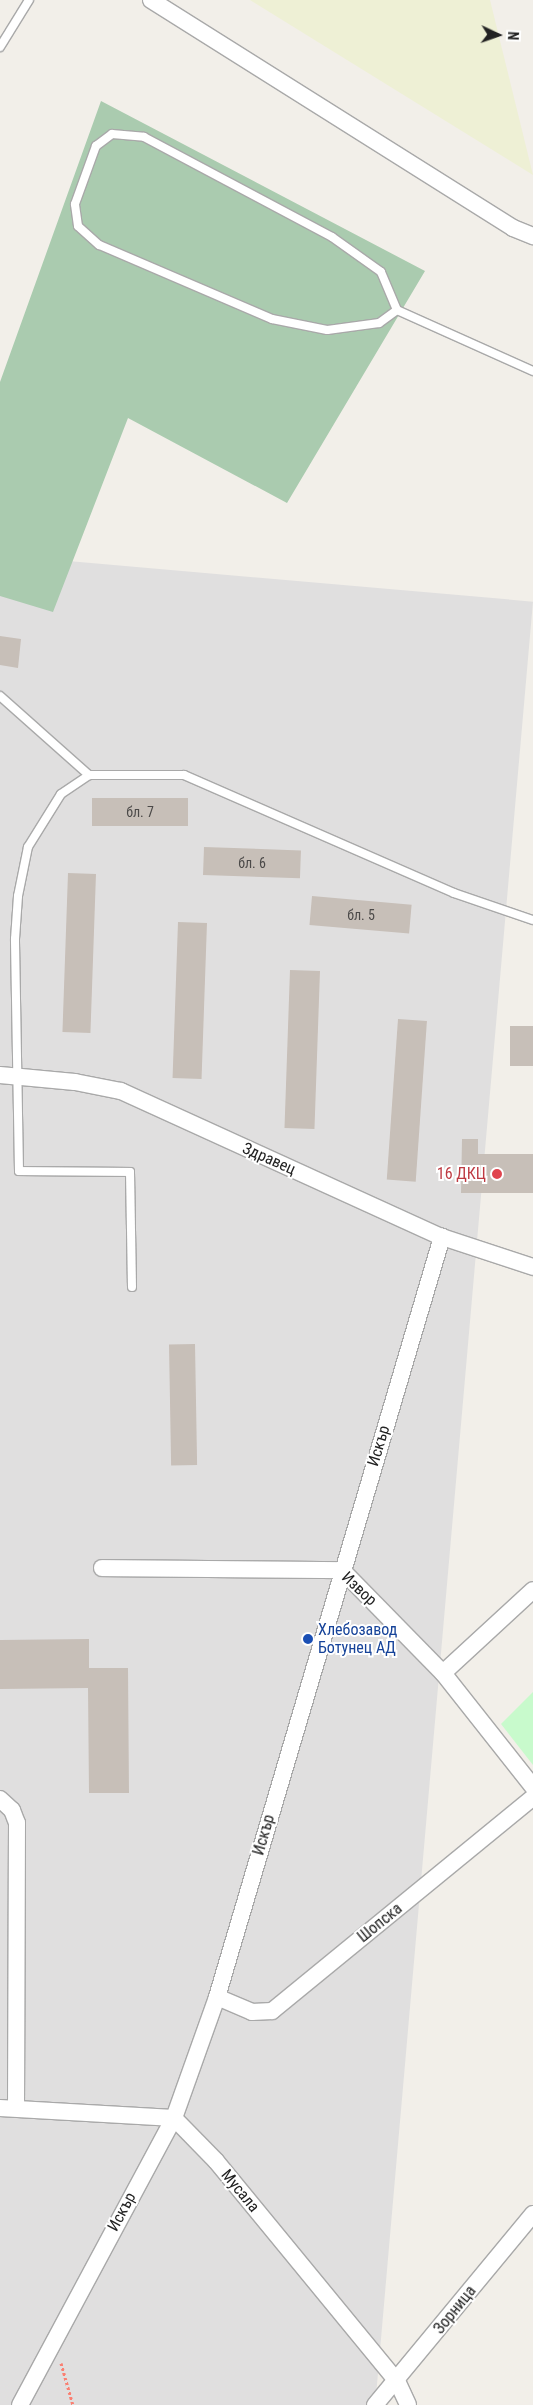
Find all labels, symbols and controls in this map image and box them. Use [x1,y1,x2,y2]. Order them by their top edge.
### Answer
north arrow [473,10,523,60]
text: N [505,31,521,40]
house number: бл. 7 [126,804,154,820]
house number: бл. 6 [238,855,266,871]
house number: бл. 5 [347,907,375,923]
street label: Здравец [239,1139,299,1179]
place label: 16 ДКЦ [437,1164,486,1184]
marker: 16 ДКЦ [490,1167,504,1181]
street label: Искър [364,1423,394,1469]
street label: Извор [337,1568,381,1610]
place label: Хлебозавод Ботунец АД [318,1620,397,1658]
marker: Хлебозавод Ботунец АД [302,1633,314,1645]
street label: Искър [249,1812,279,1858]
street label: Шопска [354,1899,406,1947]
street label: Мусала [217,2166,263,2216]
street label: Искър [104,2189,140,2235]
street label: Зорница [430,2282,480,2338]

